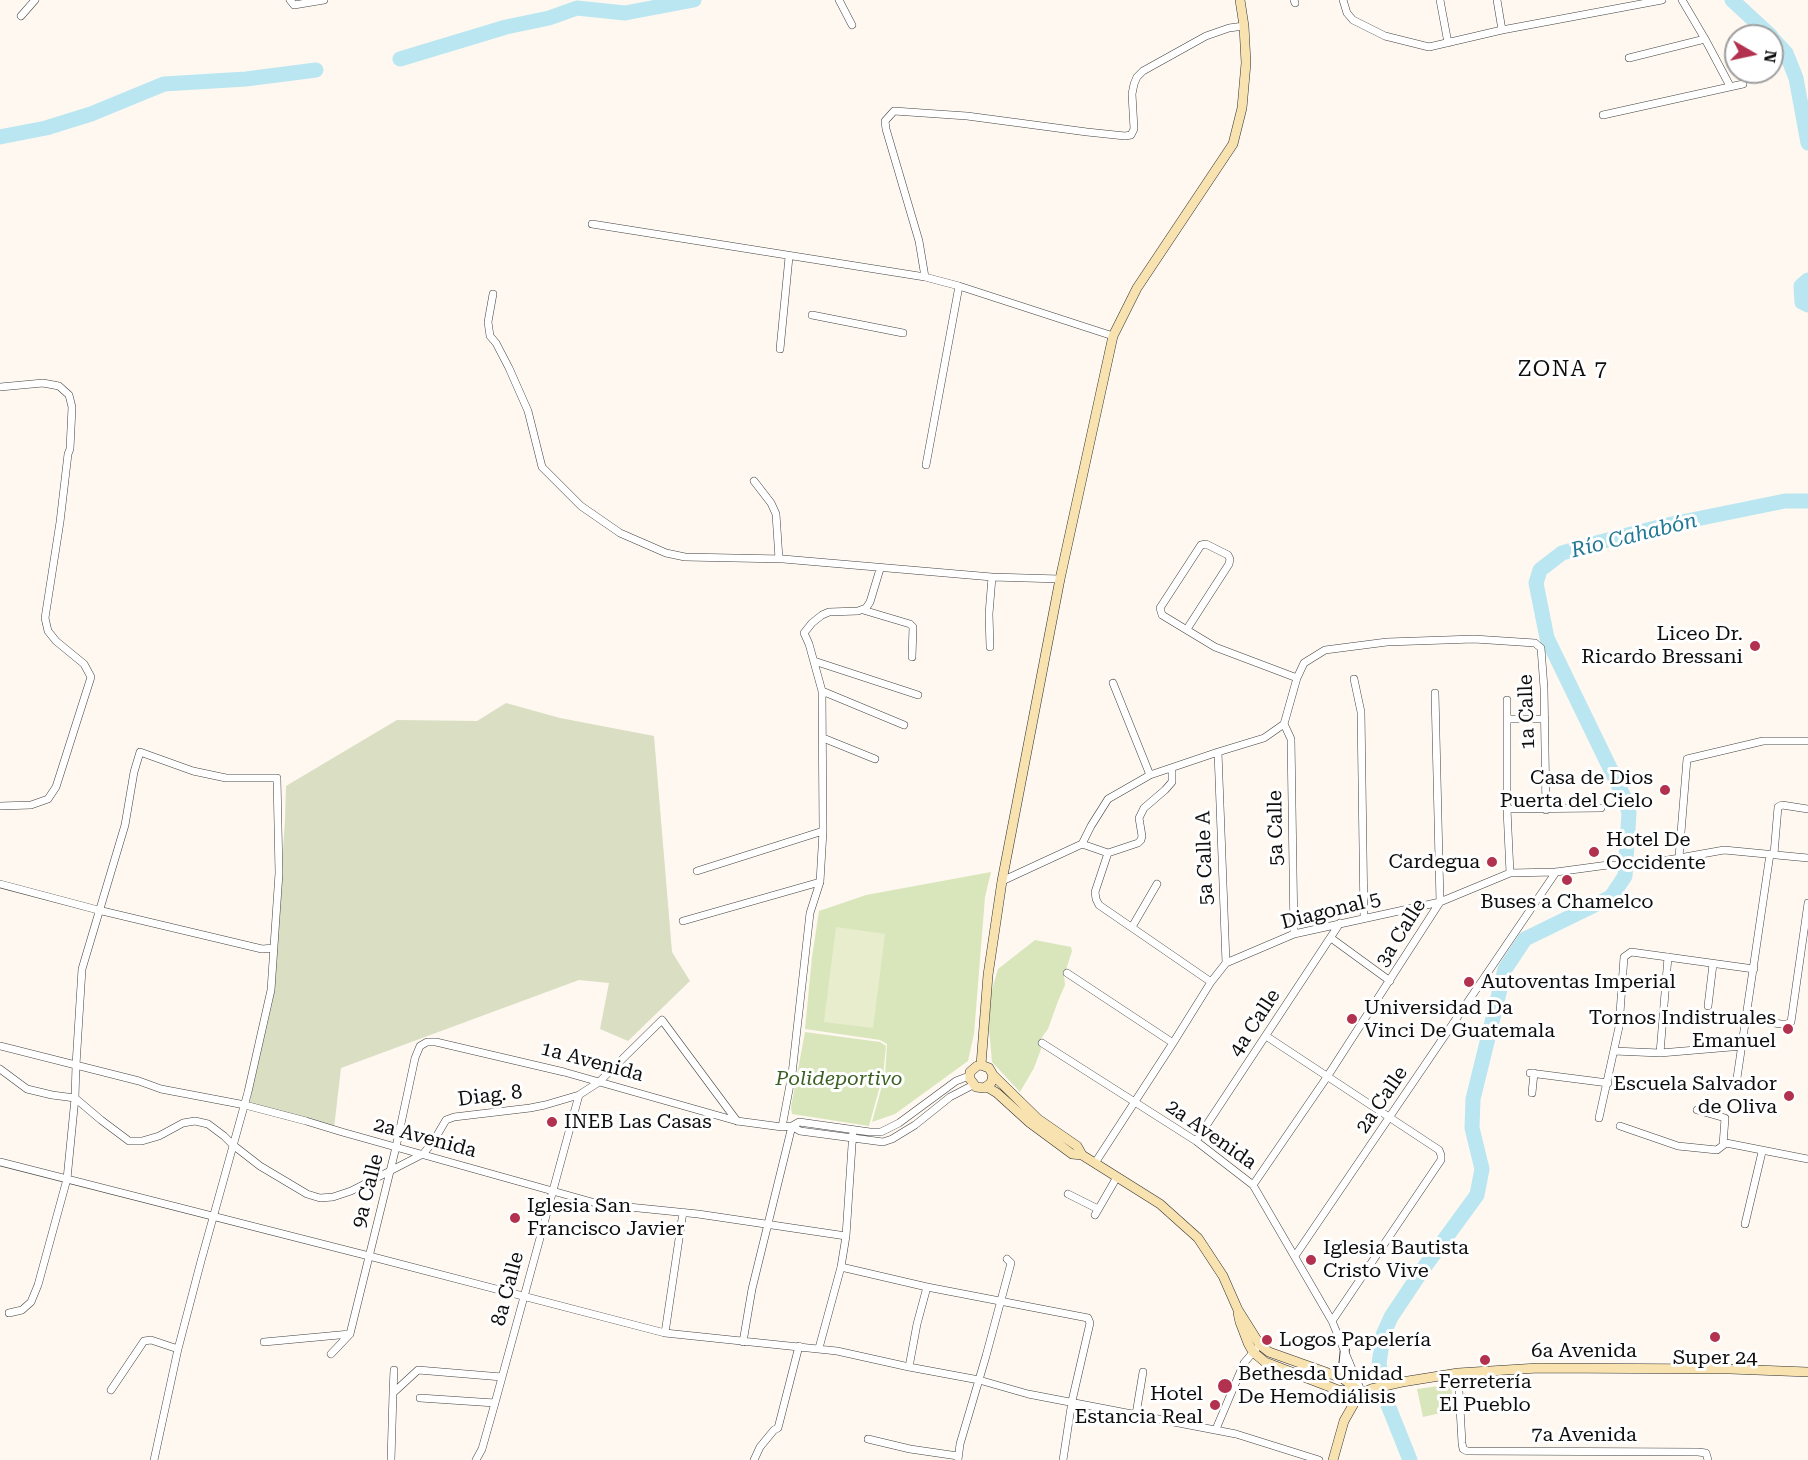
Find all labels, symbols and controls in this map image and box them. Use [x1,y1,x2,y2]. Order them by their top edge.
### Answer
north arrow [1724,24,1784,84]
text: N [1760,49,1781,64]
district label: ZONA 7 [1518,357,1608,383]
water label: Río Cahabón [1568,508,1700,564]
place label: Liceo Dr. Ricardo Bressani [1581,622,1743,669]
marker: Liceo Dr. Ricardo Bressani [1748,639,1762,653]
street label: 1a Calle [1514,674,1540,750]
place label: Casa de Dios Puerta del Cielo [1500,766,1653,813]
marker: Casa de Dios Puerta del Cielo [1658,783,1672,797]
street label: 5a Calle [1263,790,1289,866]
street label: 5a Calle A [1191,810,1219,906]
place label: Hotel De Occidente [1606,828,1706,875]
marker: Hotel De Occidente [1587,845,1601,859]
place label: Cardegua [1388,850,1480,874]
marker: Cardegua [1485,855,1499,869]
marker: Buses a Chamelco [1560,873,1574,887]
street label: Diagonal 5 [1279,887,1383,935]
place label: Buses a Chamelco [1480,890,1654,914]
street label: 3a Calle [1371,895,1431,971]
place label: Autoventas Imperial [1481,970,1676,994]
marker: Autoventas Imperial [1462,975,1476,989]
street label: 4a Calle [1224,985,1286,1061]
place label: Universidad Da Vinci De Guatemala [1364,996,1555,1043]
place label: Tornos Indistruales Emanuel [1589,1006,1776,1053]
marker: Universidad Da Vinci De Guatemala [1345,1012,1359,1026]
marker: Tornos Indistruales Emanuel [1781,1022,1795,1036]
street label: 1a Avenida [538,1037,646,1087]
street label: 2a Calle [1351,1062,1413,1138]
park label: Polideportivo [776,1067,902,1091]
place label: Escuela Salvador de Oliva [1613,1072,1777,1119]
street label: Diag. 8 [456,1080,524,1112]
marker: Escuela Salvador de Oliva [1782,1089,1796,1103]
street label: 2a Avenida [1161,1095,1261,1175]
place label: INEB Las Casas [564,1110,712,1134]
street label: 2a Avenida [371,1113,479,1163]
marker: INEB Las Casas [545,1115,559,1129]
street label: 9a Calle [347,1151,389,1231]
place label: Iglesia San Francisco Javier [527,1194,684,1241]
marker: Iglesia San Francisco Javier [508,1211,522,1225]
place label: Iglesia Bautista Cristo Vive [1323,1236,1469,1283]
street label: 8a Calle [487,1249,529,1329]
marker: Iglesia Bautista Cristo Vive [1304,1253,1318,1267]
place label: Logos Papelería [1279,1328,1431,1352]
marker: Super 24 [1708,1330,1722,1344]
marker: Logos Papelería [1260,1333,1274,1347]
street label: 6a Avenida [1531,1339,1637,1363]
place label: Super 24 [1673,1346,1757,1370]
marker: Ferretería El Pueblo [1478,1353,1492,1367]
place label: Bethesda Unidad De Hemodiálisis [1238,1362,1403,1409]
place label: Ferretería El Pueblo [1439,1370,1531,1417]
marker: Bethesda Unidad De Hemodiálisis [1216,1377,1234,1395]
place label: Hotel Estancia Real [1074,1382,1203,1429]
marker: Hotel Estancia Real [1208,1398,1222,1412]
street label: 7a Avenida [1531,1423,1637,1447]

